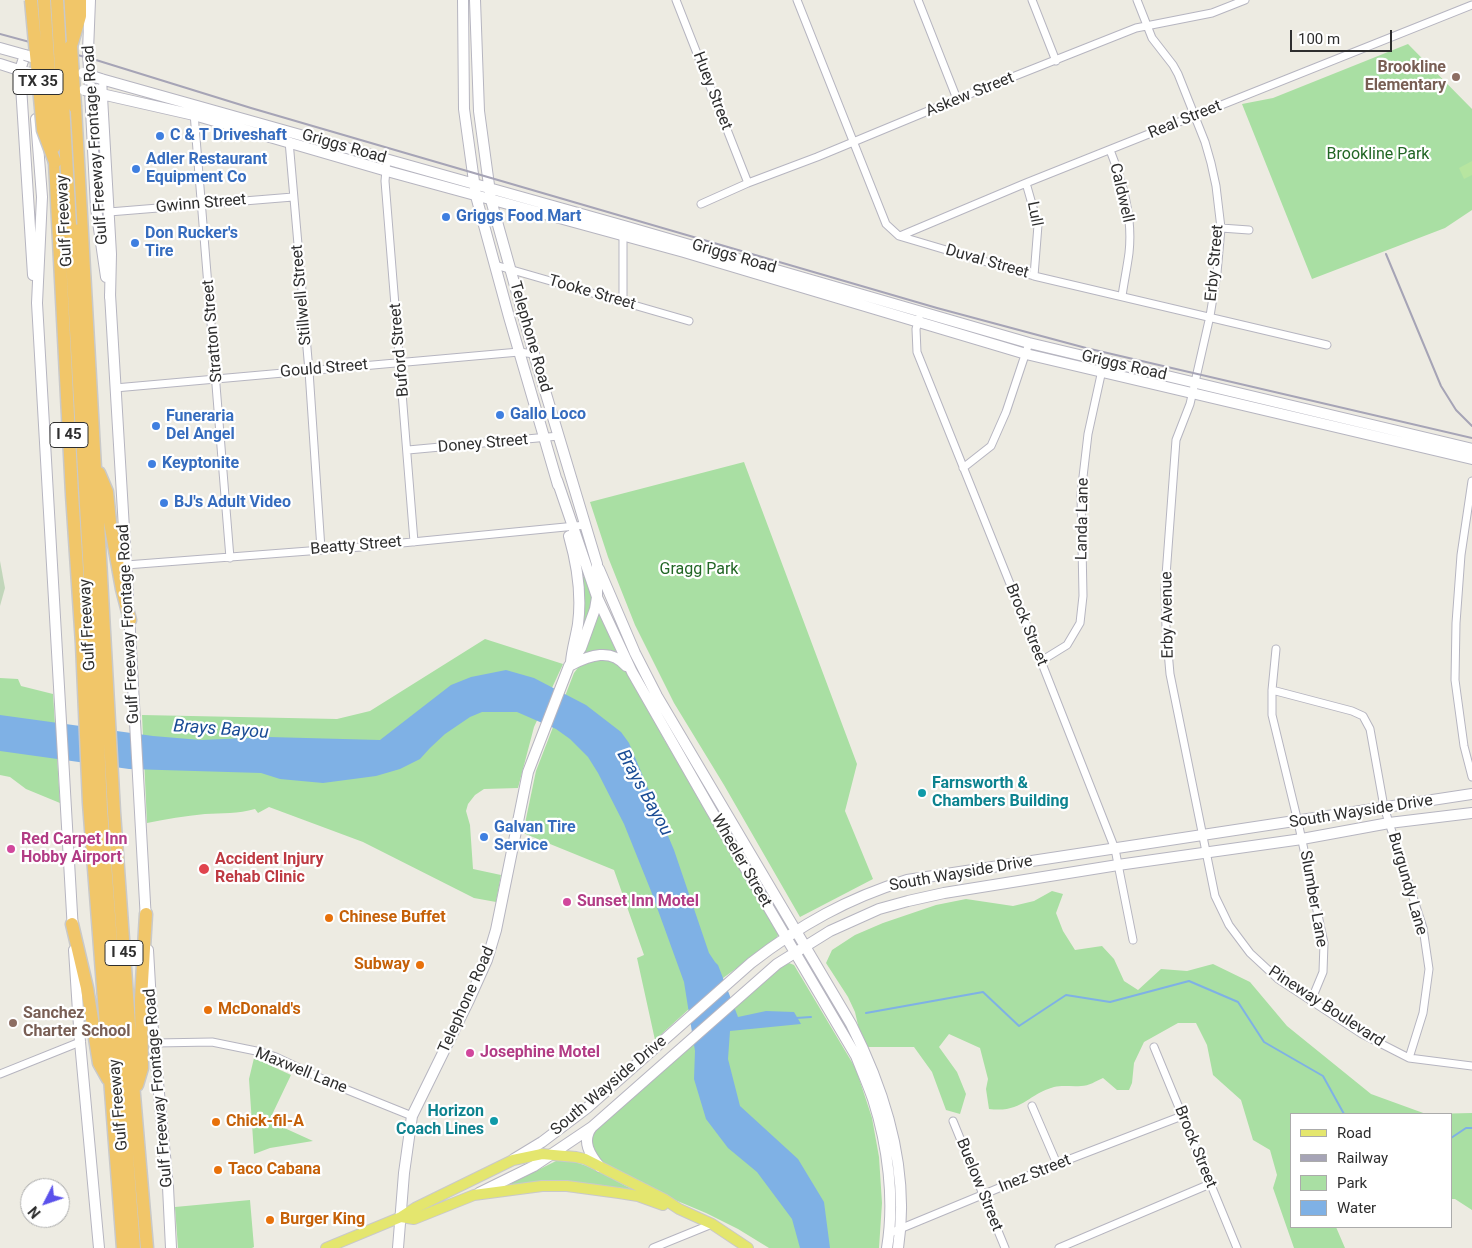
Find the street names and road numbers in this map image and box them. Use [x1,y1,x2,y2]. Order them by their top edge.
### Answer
street label: Gulf Freeway Frontage Road [79,45,113,245]
street label: Huey Street [688,49,736,133]
street label: Askew Street [923,69,1017,121]
road number: TX 35 [13,70,63,94]
street label: Real Street [1146,97,1224,143]
street label: Griggs Road [299,126,389,168]
street label: Caldwell [1105,161,1137,225]
street label: Gulf Freeway [53,174,77,268]
street label: Gwinn Street [155,190,247,218]
street label: Lull [1022,200,1046,228]
street label: Erby Street [1202,224,1228,302]
street label: Griggs Road [689,236,779,278]
street label: Duval Street [943,241,1031,283]
street label: Stillwell Street [288,244,316,346]
street label: Tooke Street [546,271,638,315]
street label: Stratton Street [199,279,227,383]
street label: Telephone Road [505,279,555,395]
street label: Buford Street [386,302,414,398]
street label: Griggs Road [1079,347,1169,385]
street label: Gould Street [279,356,369,382]
road number: I 45 [50,422,88,448]
street label: Doney Street [437,430,529,458]
street label: Landa Lane [1073,478,1093,560]
street label: Gulf Freeway Frontage Road [114,524,144,724]
street label: Beatty Street [310,532,402,560]
street label: Erby Avenue [1158,571,1178,659]
street label: Gulf Freeway [76,578,100,672]
street label: Brock Street [1001,581,1051,669]
street label: South Wayside Drive [1288,791,1434,833]
street label: Wheeler Street [707,811,775,911]
street label: Burgundy Lane [1383,830,1431,938]
street label: Slumber Lane [1295,849,1331,949]
street label: South Wayside Drive [888,852,1034,896]
road number: I 45 [105,940,143,966]
street label: Telephone Road [435,944,499,1056]
street label: Pineway Boulevard [1264,962,1388,1052]
street label: Gulf Freeway Frontage Road [141,987,177,1189]
street label: South Wayside Drive [547,1032,671,1140]
street label: Maxwell Lane [252,1044,350,1098]
street label: Gulf Freeway [105,1058,133,1152]
street label: Brock Street [1170,1103,1220,1191]
street label: Buelow Street [952,1136,1006,1234]
street label: Inez Street [996,1151,1074,1197]

